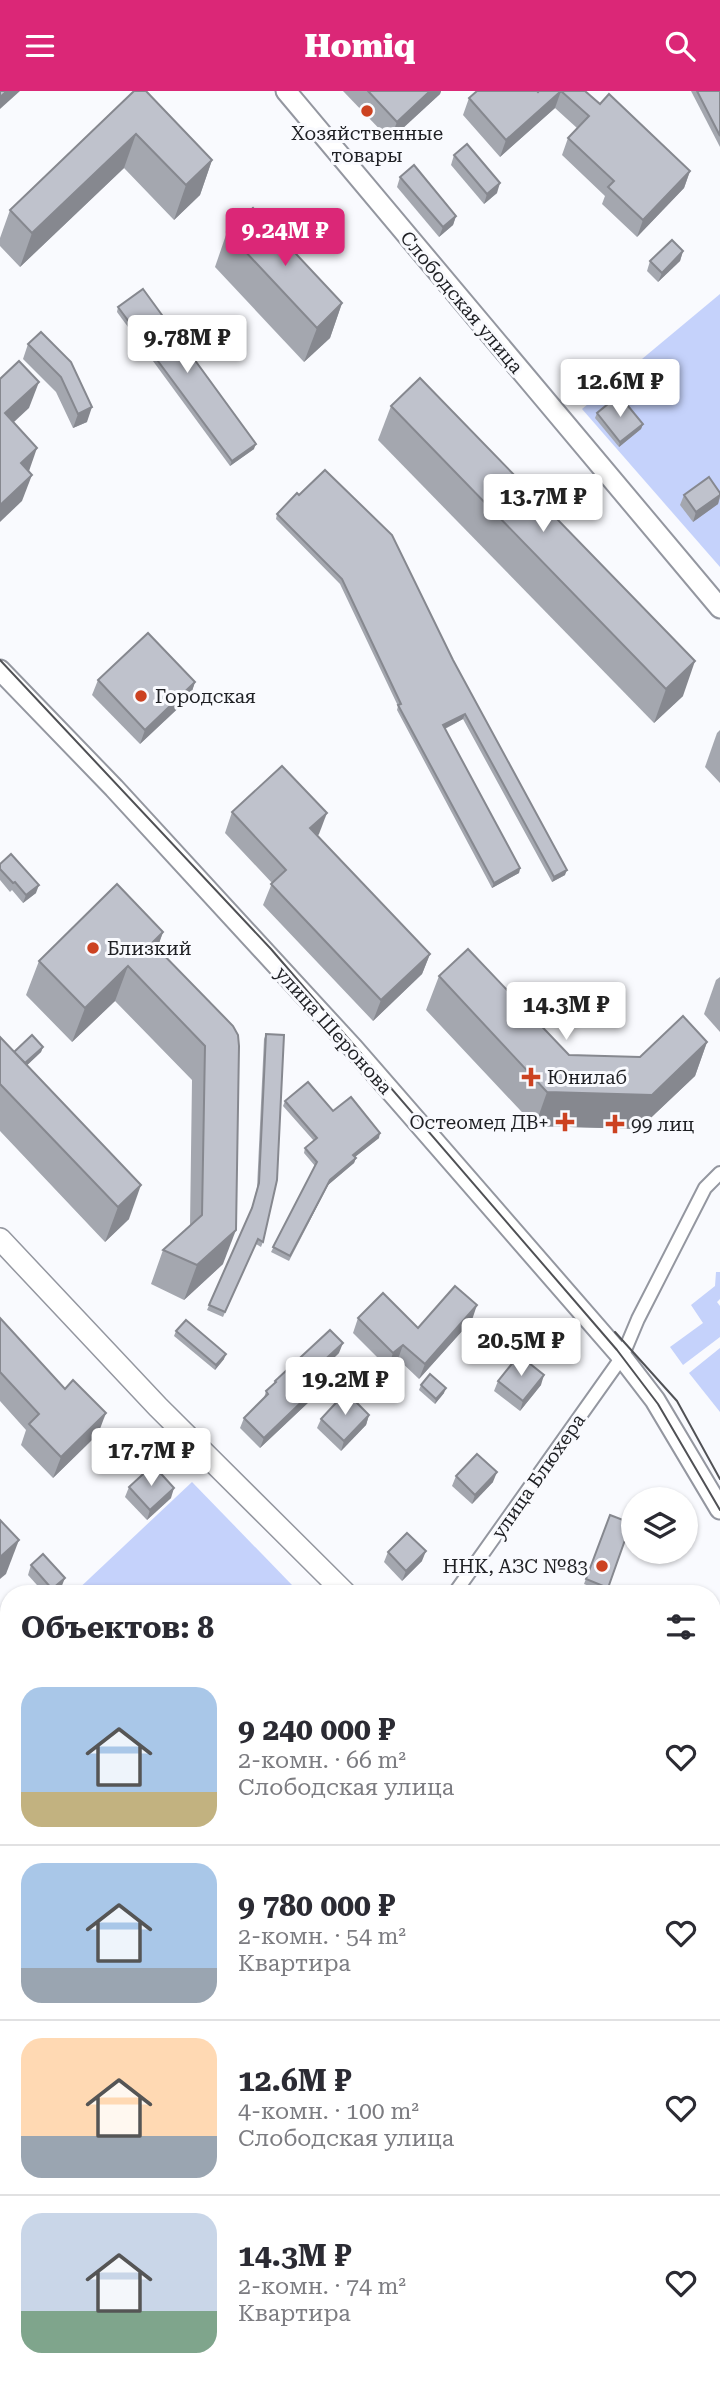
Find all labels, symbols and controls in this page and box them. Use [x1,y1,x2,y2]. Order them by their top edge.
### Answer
icon: menu [21,27,59,65]
text: Homiq [305,27,415,65]
icon: search [661,27,699,65]
marker: Хозяйственные товары [359,103,375,119]
place label: Хозяйственные товары [291,122,443,167]
pin: 9.24M ₽ [220,209,350,268]
text: 9.24M ₽ [242,217,328,244]
street label: Слободская улица [395,227,528,379]
pin: 9.78M ₽ [122,315,252,375]
text: 9.78M ₽ [144,324,230,351]
pin: 12.6M ₽ [555,359,685,419]
text: 12.6M ₽ [577,368,663,395]
pin: 13.7M ₽ [478,475,608,534]
text: 13.7M ₽ [500,483,586,510]
place label: Городская [155,685,256,708]
marker: Городская [133,688,149,704]
place label: Близкий [107,937,192,960]
marker: Близкий [85,940,101,956]
street label: улица Шеронова [270,962,397,1099]
pin: 14.3M ₽ [501,983,631,1042]
text: 14.3M ₽ [523,991,609,1018]
place label: Юнилаб [547,1066,627,1089]
marker: Юнилаб [521,1067,541,1087]
place label: Остеомед ДВ+ [409,1111,549,1134]
marker: Остеомед ДВ+ [555,1112,575,1132]
place label: 99 лиц [631,1113,694,1136]
marker: 99 лиц [605,1114,625,1134]
pin: 20.5M ₽ [456,1319,586,1378]
text: 20.5M ₽ [478,1327,564,1354]
pin: 19.2M ₽ [280,1357,410,1417]
text: 19.2M ₽ [302,1366,388,1393]
street label: улица Блюхера [487,1409,590,1543]
pin: 17.7M ₽ [86,1429,216,1488]
text: 17.7M ₽ [108,1437,194,1464]
map controls [621,1487,698,1564]
button: layers [621,1487,698,1564]
place label: ННК, АЗС №83 [443,1555,588,1578]
marker: ННК, АЗС №83 [594,1558,610,1574]
icon: filters [662,1608,700,1646]
text: Объектов: 8 [21,1610,214,1645]
text: 9 240 000 ₽ [238,1712,395,1747]
icon: home [77,1715,161,1799]
icon: heart [662,1738,700,1776]
text: 2-комн. · 66 m² [238,1747,406,1774]
text: Слободская улица [238,1774,454,1801]
text: 9 780 000 ₽ [238,1888,395,1923]
icon: home [77,1891,161,1975]
icon: heart [662,1914,700,1952]
text: 2-комн. · 54 m² [238,1923,406,1950]
text: Квартира [238,1950,351,1977]
text: 12.6M ₽ [238,2063,351,2098]
icon: home [77,2066,161,2150]
icon: heart [662,2089,700,2127]
text: 4-комн. · 100 m² [238,2098,419,2125]
text: Слободская улица [238,2125,454,2152]
text: 14.3M ₽ [238,2238,351,2273]
icon: home [77,2241,161,2325]
icon: heart [662,2264,700,2302]
text: 2-комн. · 74 m² [238,2273,406,2300]
text: Квартира [238,2300,351,2327]

